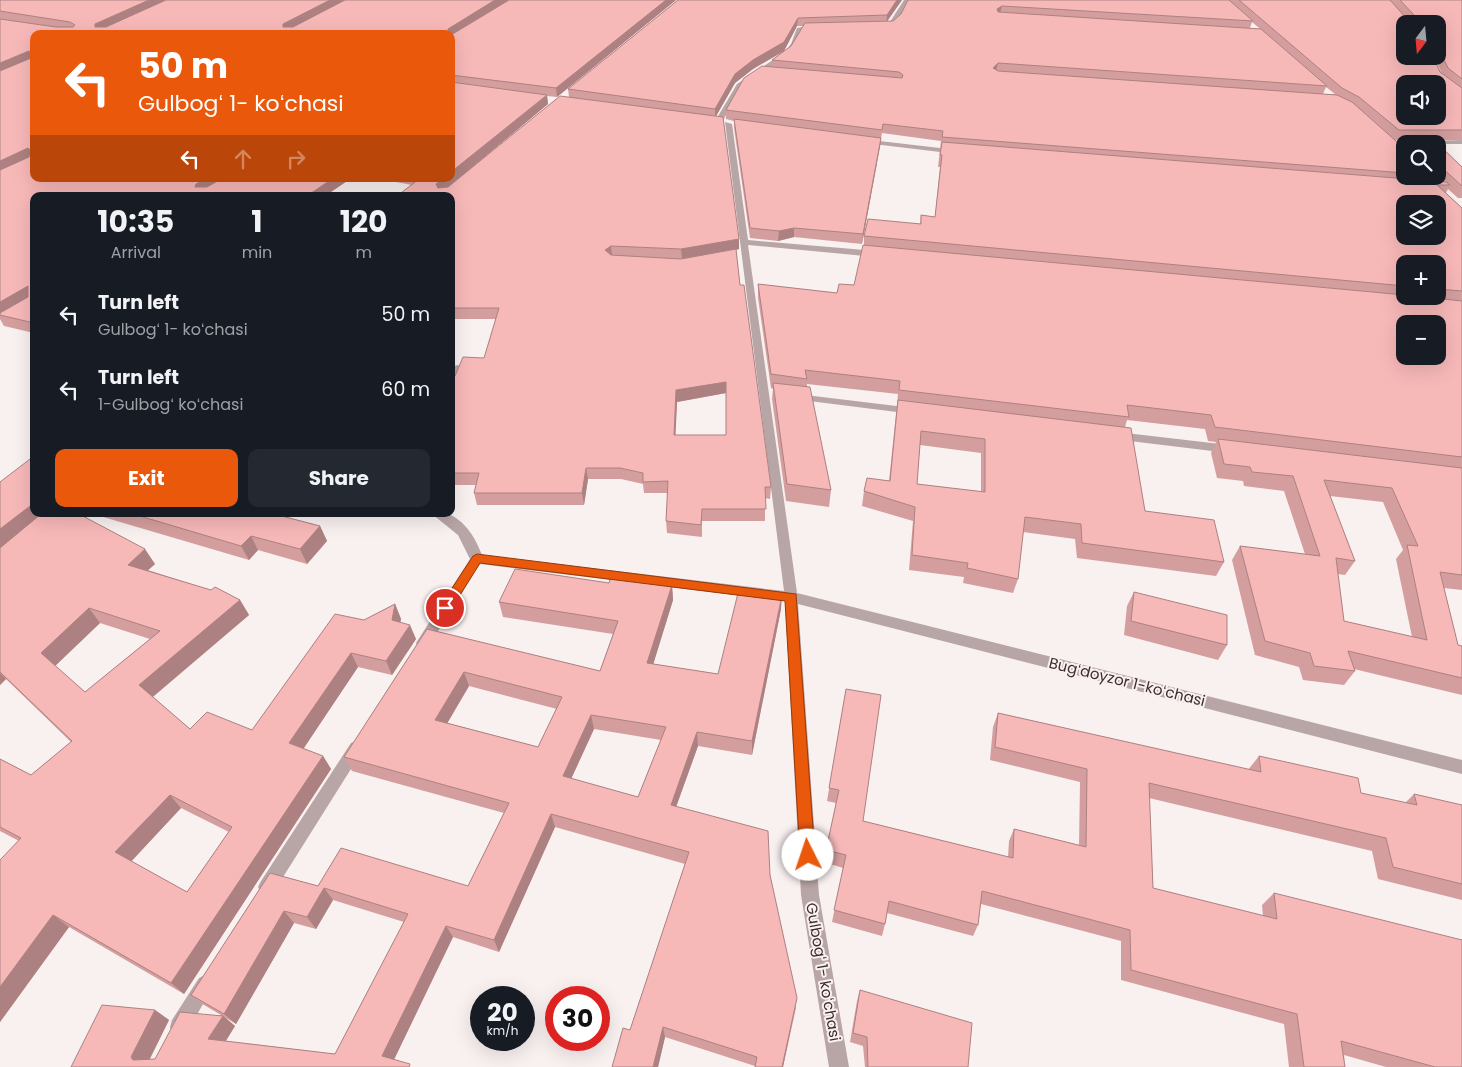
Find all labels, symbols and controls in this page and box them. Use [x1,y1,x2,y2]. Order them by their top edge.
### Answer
north arrow [1396,15,1446,65]
map controls [1396,15,1446,365]
text: 50 m [138,41,228,90]
icon: left [55,50,120,115]
button: sound [1396,75,1446,125]
text: Gulbogʻ 1- koʻchasi [138,88,344,119]
button: search [1396,135,1446,185]
icon: left [176,145,204,173]
icon: ahead [229,145,257,173]
icon: right [282,145,310,173]
button: layers [1396,195,1446,245]
text: 10:35 [97,200,174,243]
text: 1 [251,200,263,243]
text: 120 [340,200,388,243]
text: Arrival [111,241,161,264]
text: min [242,241,272,264]
text: m [355,241,372,264]
button: + [1396,255,1446,305]
text: Turn left [98,289,179,316]
icon: left [55,301,83,329]
text: 50 m [381,301,430,328]
button: − [1396,315,1446,365]
text: Gulbogʻ 1- koʻchasi [98,318,248,341]
text: Turn left [98,364,179,391]
icon: left [55,376,83,404]
text: 60 m [381,376,430,403]
text: 1-Gulbogʻ koʻchasi [98,393,243,416]
button: Exit [55,449,238,507]
button: Share [248,449,430,507]
pin [424,587,466,629]
icon: arrive [431,594,459,622]
street label: Bugʻdoyzor 1-koʻchasi [1047,652,1208,711]
position arrow [781,828,833,880]
street label: Gulbogʻ 1- koʻchasi [801,901,846,1043]
speed limit sign: 30 [545,986,610,1051]
text: 20 [487,995,518,1030]
text: km/h [487,1022,518,1039]

